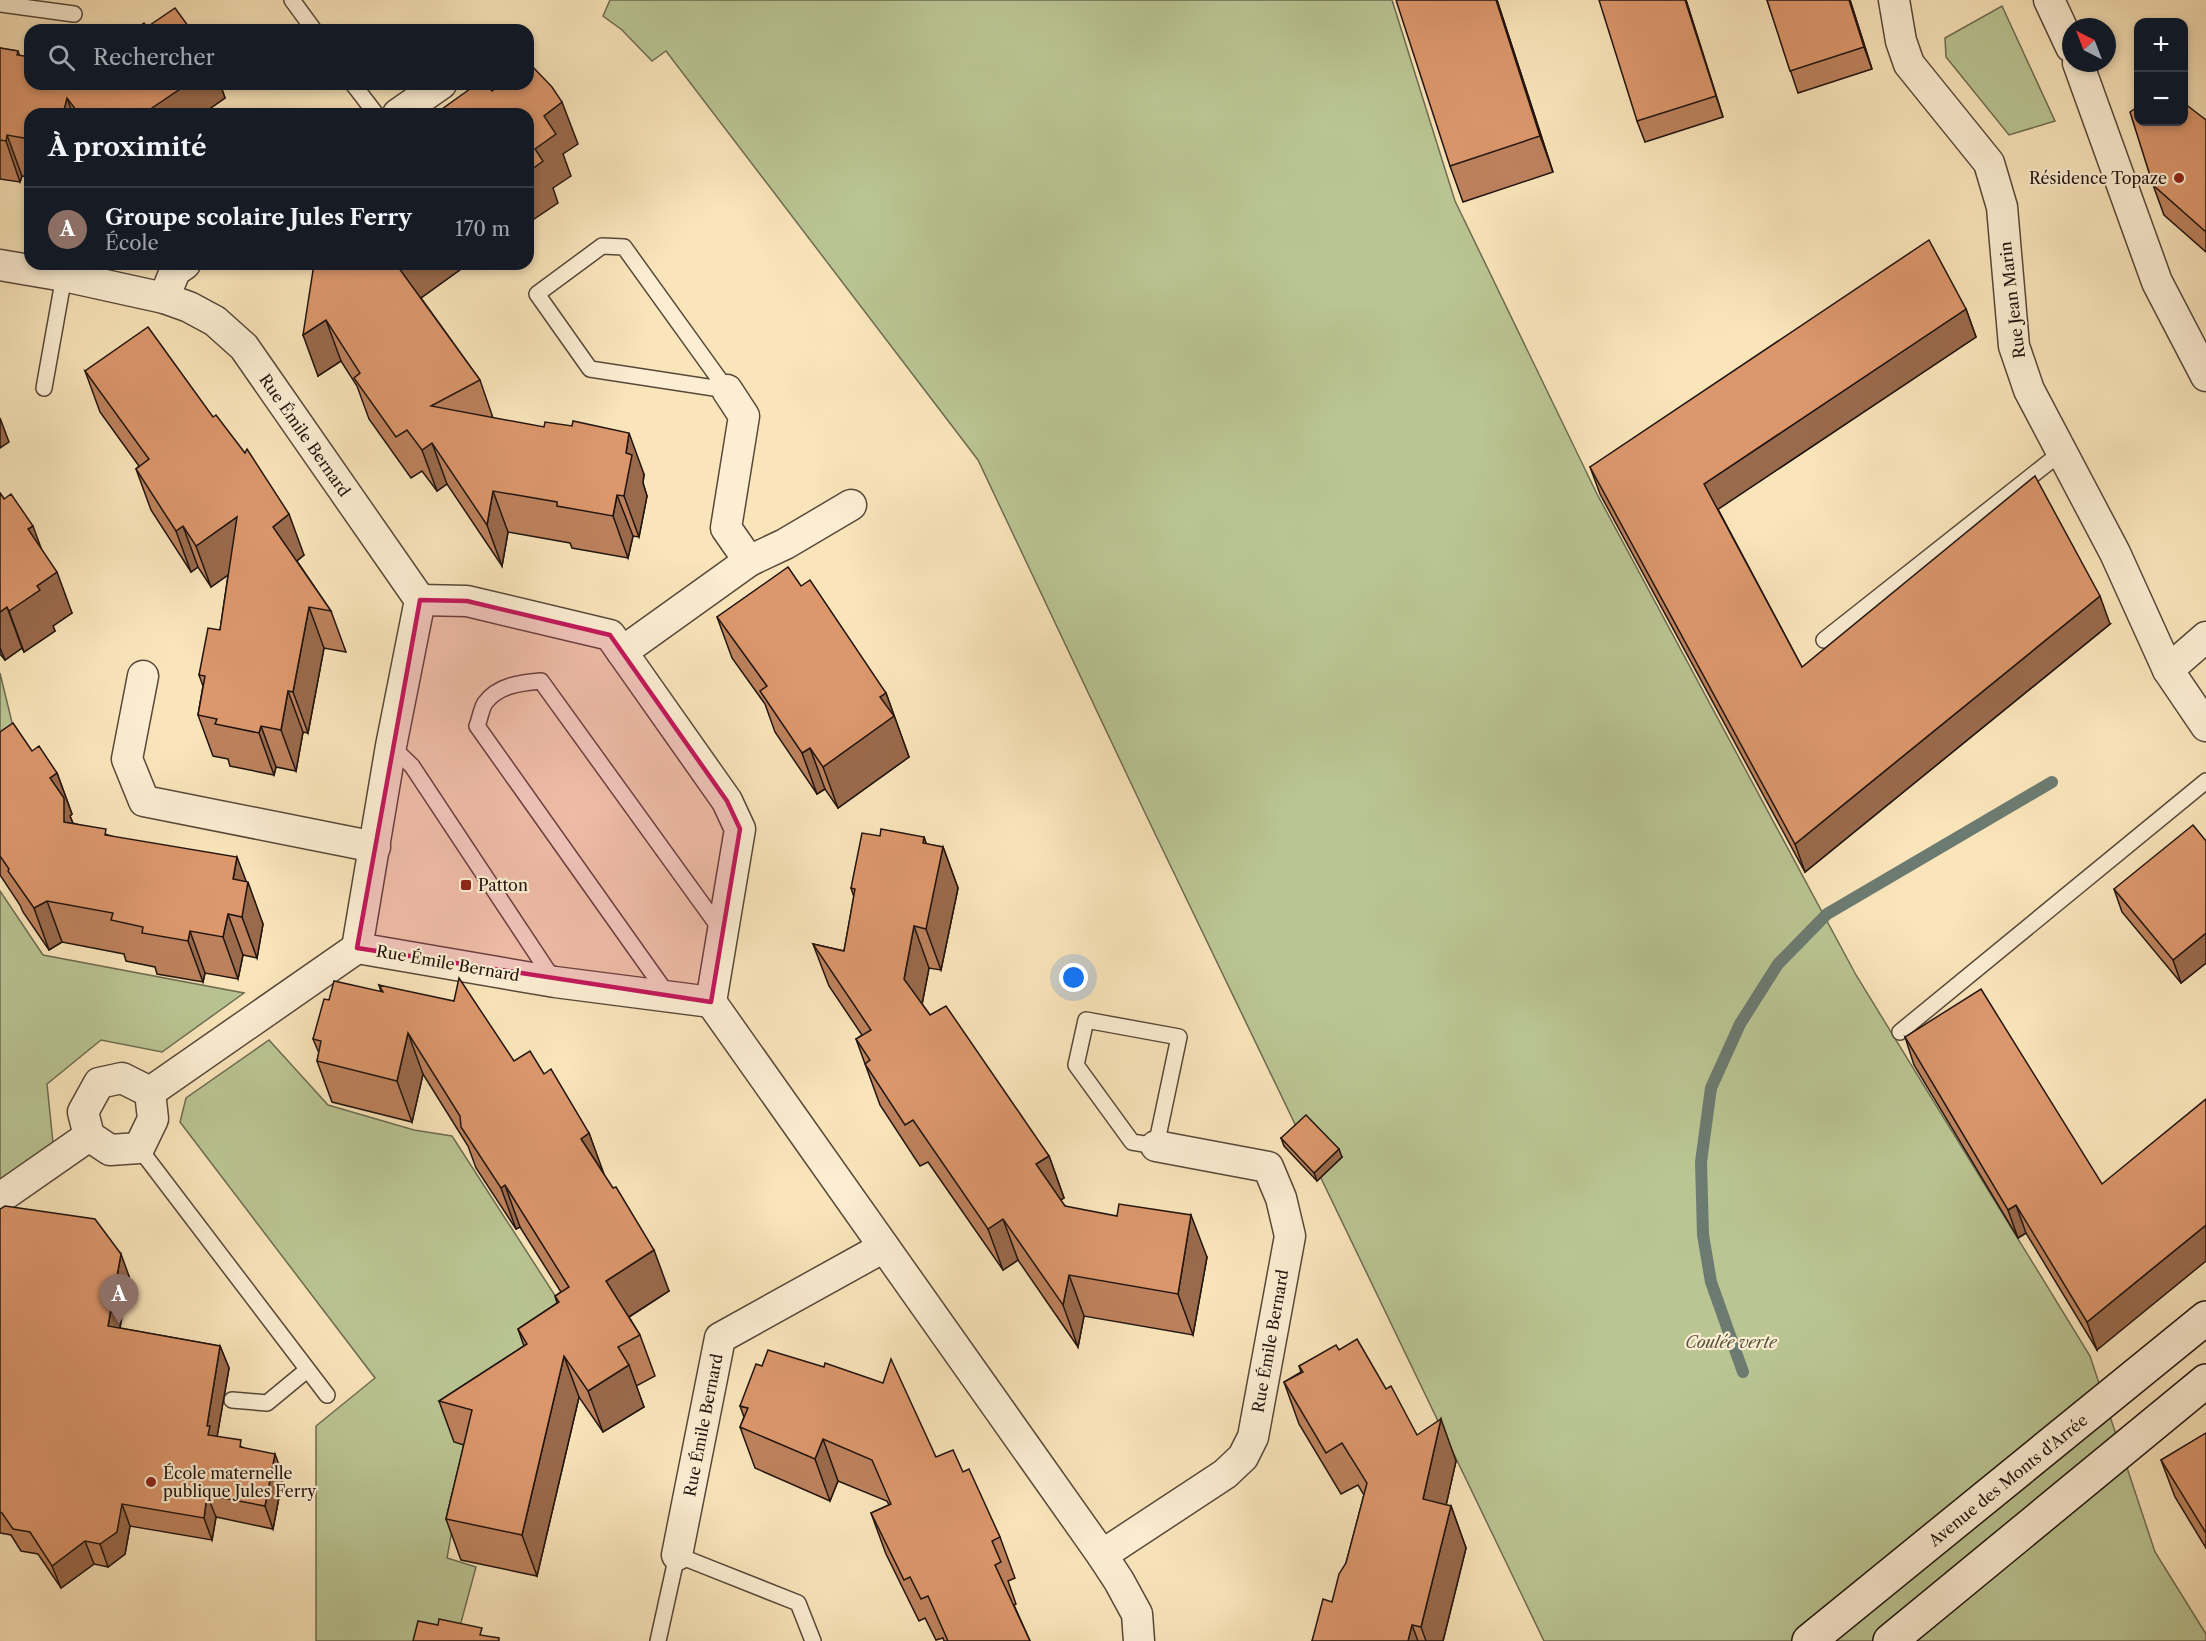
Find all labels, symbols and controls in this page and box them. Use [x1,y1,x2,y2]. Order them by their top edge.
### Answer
north arrow [2062,18,2116,72]
map controls [2134,18,2188,126]
button: + [2134,18,2188,72]
search box [24,24,534,90]
icon: search [45,41,78,74]
text: Rechercher [93,44,215,71]
button: − [2134,72,2188,126]
text: À proximité [48,131,207,163]
place label: Résidence Topaze [2029,168,2167,188]
marker: Résidence Topaze [2172,171,2186,185]
text: Groupe scolaire Jules Ferry [105,204,412,231]
text: A [60,217,75,241]
text: 170 m [455,217,510,241]
text: École [105,231,159,255]
street label: Rue Jean Marin [1995,240,2029,360]
street label: Rue Émile Bernard [255,370,355,500]
place label: Patton [478,875,528,895]
marker: Patton [459,878,473,892]
street label: Rue Émile Bernard [375,941,521,985]
your location [1059,963,1088,992]
street label: Rue Émile Bernard [1248,1268,1292,1414]
pin: A [100,1274,138,1324]
park label: Coulée verte [1685,1332,1778,1352]
street label: Rue Émile Bernard [679,1352,727,1498]
street label: Avenue des Monts d'Arrée [1924,1410,2092,1551]
place label: École maternelle publique Jules Ferry [163,1463,317,1501]
marker: École maternelle publique Jules Ferry [144,1475,158,1489]

